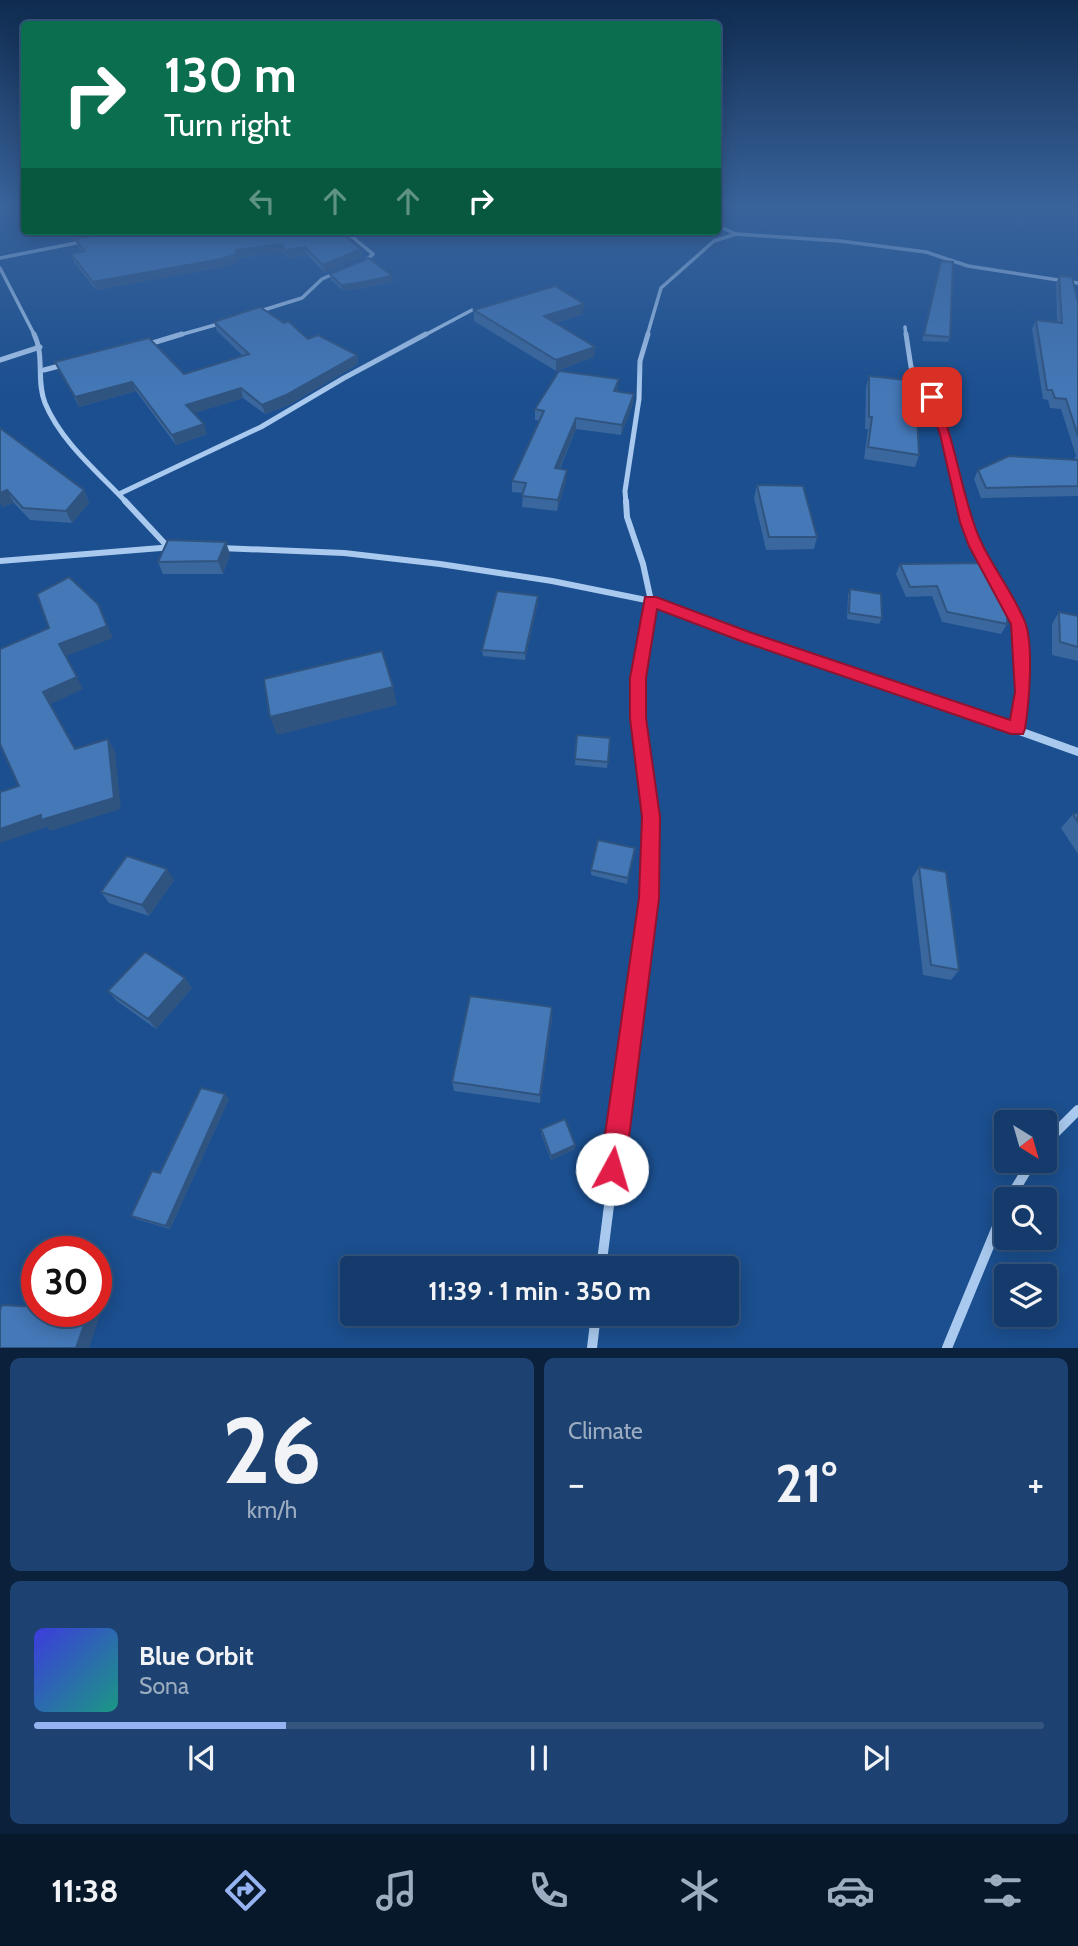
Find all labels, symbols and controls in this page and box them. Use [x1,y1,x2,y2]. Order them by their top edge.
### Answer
text: 130 m [164,45,297,104]
icon: right [49,49,140,140]
text: Turn right [164,105,291,144]
icon: left [243,182,281,220]
icon: ahead [316,182,354,220]
icon: ahead [389,182,427,220]
icon: right [462,182,500,220]
pin [902,367,962,427]
icon: arrive [913,378,951,416]
north arrow [994,1110,1057,1172]
map controls [994,1110,1057,1327]
position arrow [575,1132,649,1206]
button: search [994,1187,1057,1250]
speed limit sign: 30 [21,1236,112,1327]
button: layers [994,1264,1057,1327]
text: 11:39 · 1 min · 350 m [428,1275,651,1307]
text: 26 [222,1395,322,1506]
text: Climate [568,1417,643,1445]
text: 21° [775,1452,837,1515]
text: − [568,1460,585,1507]
text: + [1027,1460,1044,1507]
text: km/h [247,1496,297,1524]
text: Blue Orbit [139,1640,254,1672]
text: Sona [139,1672,189,1700]
icon: previous [183,1739,221,1777]
icon: pause [520,1739,558,1777]
icon: next [857,1739,895,1777]
icon: directions [221,1866,270,1915]
icon: music [372,1866,421,1915]
icon: phone [524,1866,573,1915]
icon: climate [675,1866,724,1915]
icon: car [826,1866,875,1915]
icon: filters [978,1866,1027,1915]
text: 11:38 [51,1871,118,1910]

